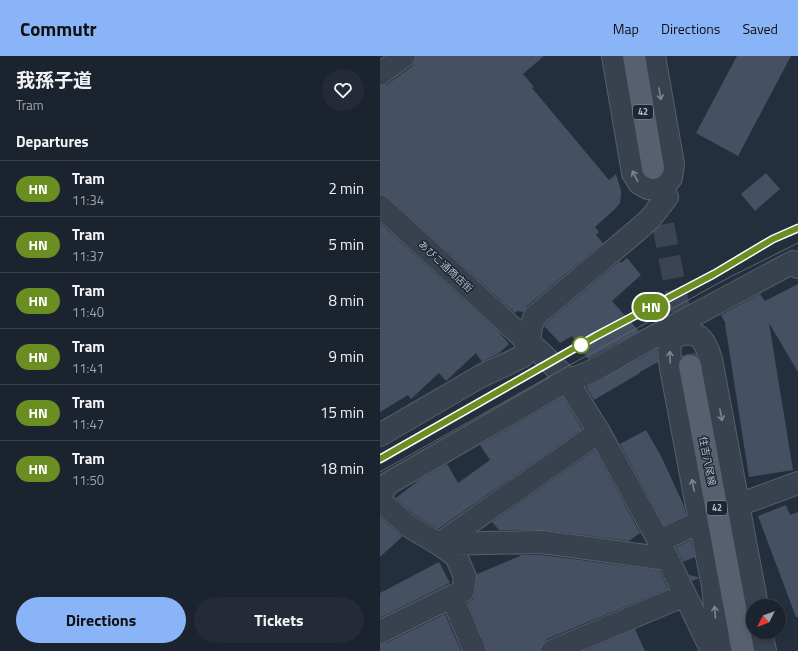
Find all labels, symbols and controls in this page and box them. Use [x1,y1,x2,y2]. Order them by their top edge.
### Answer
text: Commutr [20,14,97,43]
text: Map [613,18,639,39]
text: Directions [661,18,720,39]
text: Saved [742,18,778,39]
text: 我孫子道 [16,65,92,94]
button: heart [322,69,364,111]
one-way arrow [657,88,665,101]
text: Tram [16,95,44,115]
road number: 42 [633,105,653,119]
text: Departures [16,130,89,153]
text: Tram [72,167,105,190]
one-way arrow [631,170,639,182]
text: 2 min [328,177,364,200]
text: HN [28,178,48,199]
text: 11:34 [72,190,104,210]
text: Tram [72,223,105,246]
text: 5 min [328,233,364,256]
text: HN [28,234,48,255]
street label: あびこ通商店街 [415,237,476,296]
text: 11:37 [72,246,104,266]
text: Tram [72,279,105,302]
text: 8 min [328,289,364,312]
text: HN [28,290,48,311]
line badge: HN [633,294,669,320]
text: HN [641,296,661,317]
text: 11:40 [72,302,104,322]
text: Tram [72,335,105,358]
unlabelled marker [572,336,590,354]
text: 9 min [328,345,364,368]
text: HN [28,346,48,367]
one-way arrow [666,351,674,364]
text: 11:41 [72,358,104,378]
text: Tram [72,391,105,414]
text: 15 min [320,401,364,424]
text: HN [28,402,48,423]
one-way arrow [717,408,725,421]
text: 11:47 [72,414,104,434]
street label: 住吉八尾線 [695,435,720,487]
text: Tram [72,447,105,470]
text: 18 min [320,457,364,480]
text: HN [28,458,48,479]
text: 11:50 [72,470,104,490]
one-way arrow [688,478,696,491]
road number: 42 [707,501,727,515]
button: Directions [16,597,186,643]
button: Tickets [194,597,364,643]
north arrow [746,599,786,639]
map controls [746,599,786,639]
one-way arrow [712,606,719,619]

